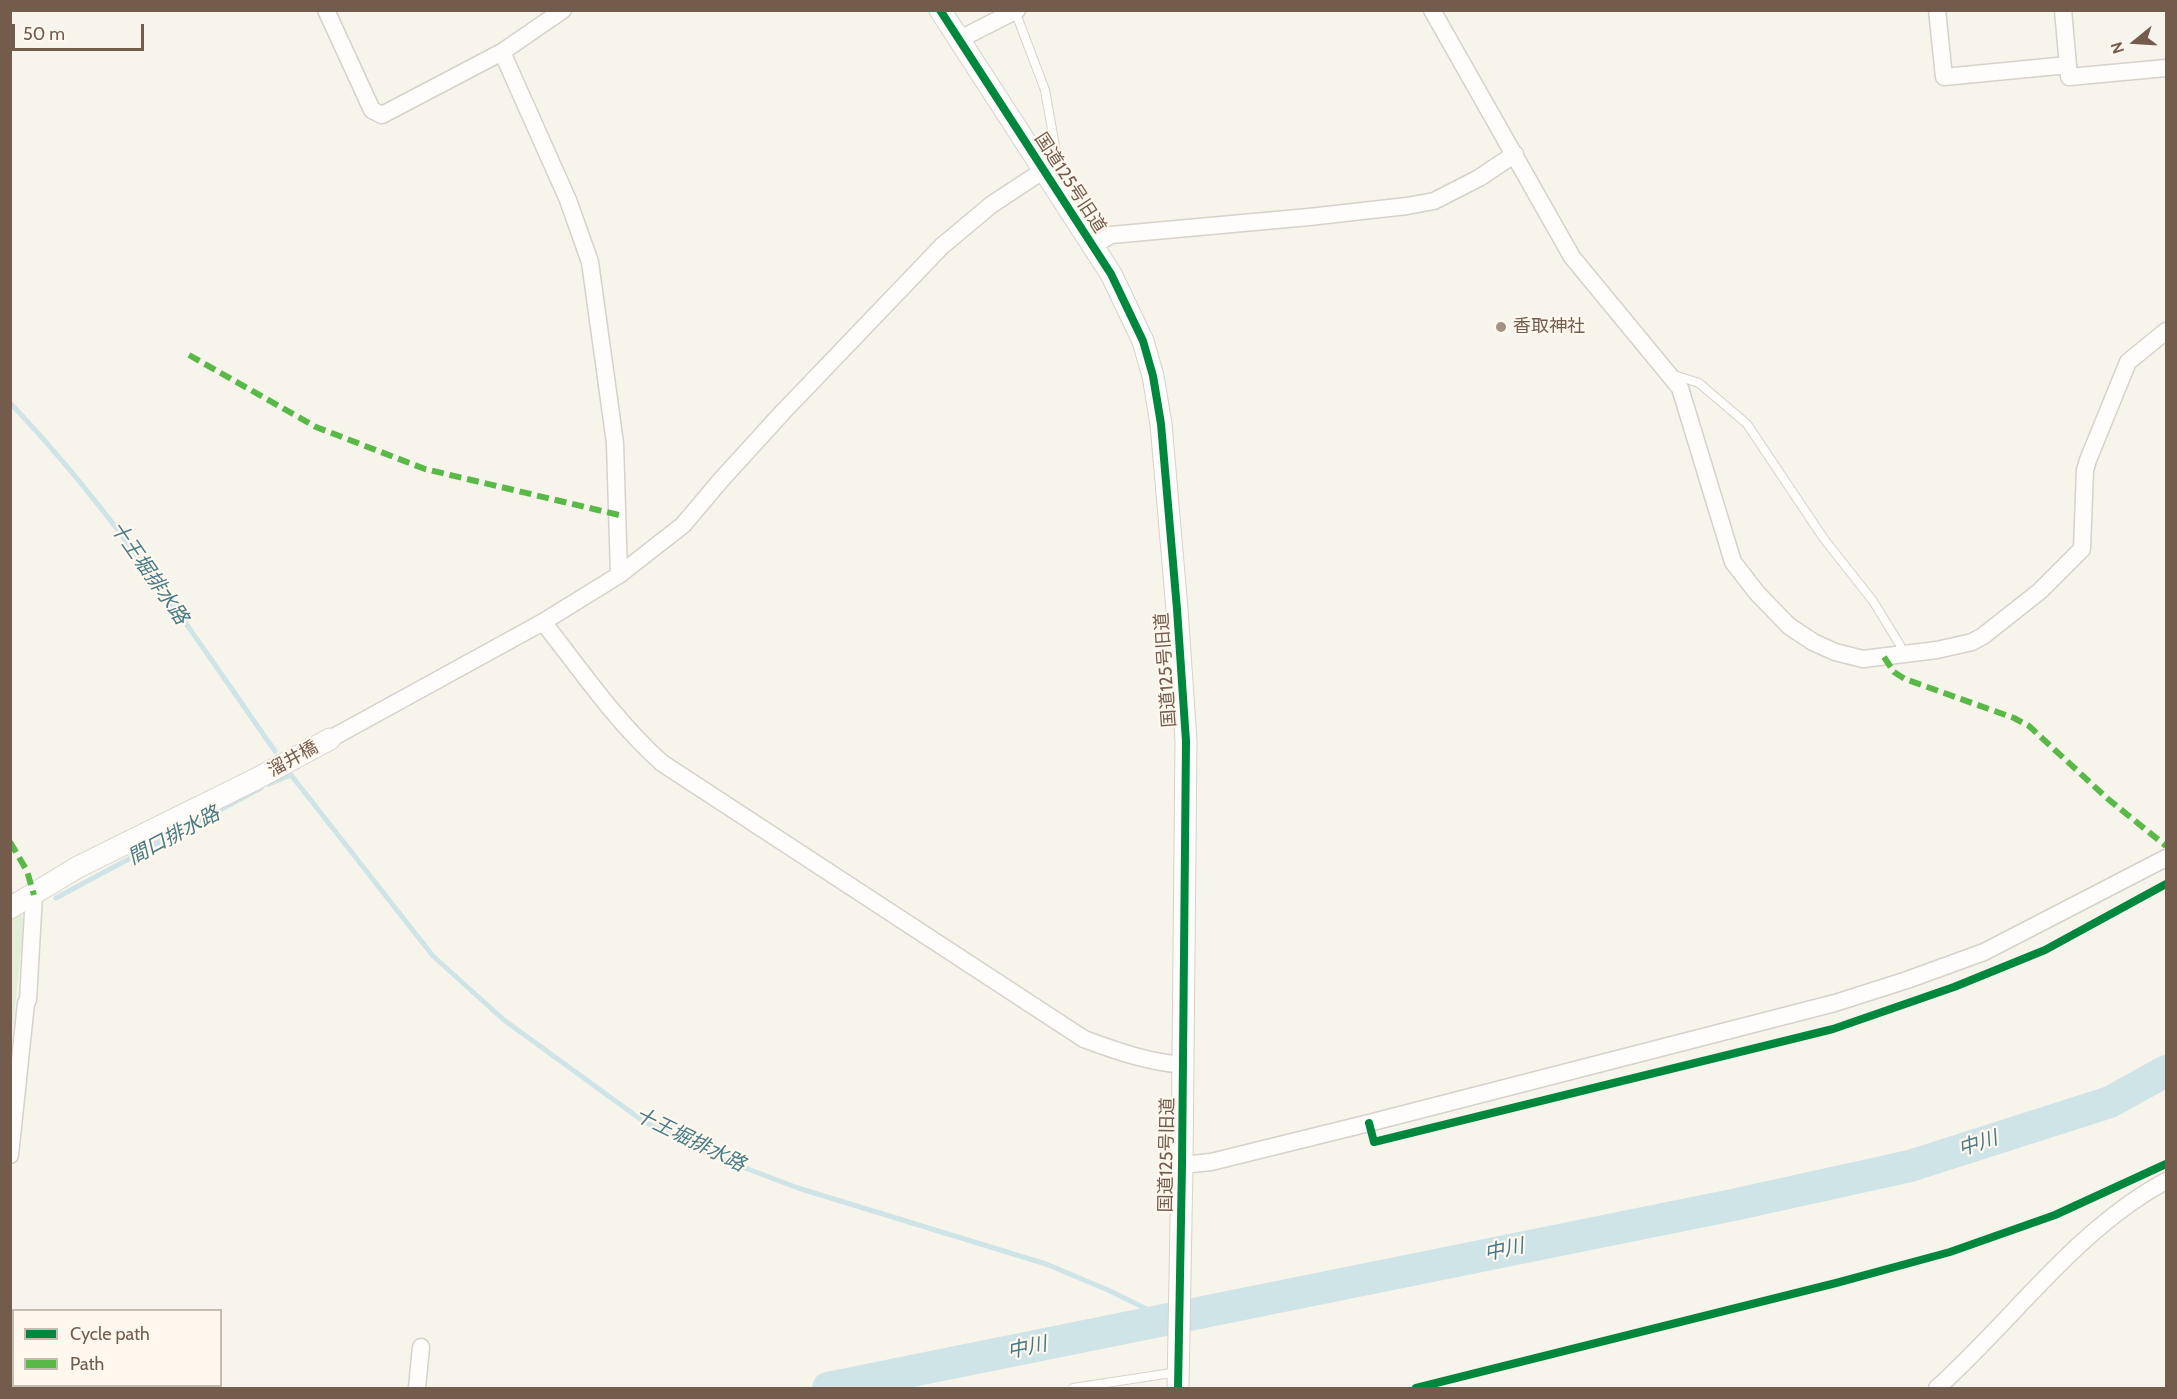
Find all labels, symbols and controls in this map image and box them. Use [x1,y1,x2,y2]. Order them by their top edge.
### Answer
scale bar [15,12,147,50]
north arrow [2105,12,2165,72]
text: 50 m [23,23,65,45]
text: N [2107,39,2128,56]
street label: 国道125号旧道 [1030,129,1110,237]
place label: 香取神社 [1513,316,1585,338]
marker: 香取神社 [1494,320,1508,334]
water label: 十王堀排水路 [105,517,193,629]
street label: 国道125号旧道 [1151,612,1181,728]
street label: 溜井橋 [264,736,322,782]
water label: 間口排水路 [124,802,224,870]
street label: 国道125号旧道 [1155,1097,1179,1213]
water label: 十王堀排水路 [631,1103,749,1177]
water label: 中川 [1955,1126,2001,1162]
water label: 中川 [1482,1234,1526,1266]
legend [12,1309,222,1387]
text: Cycle path [70,1323,150,1345]
water label: 中川 [1005,1332,1049,1364]
text: Path [70,1353,104,1375]

